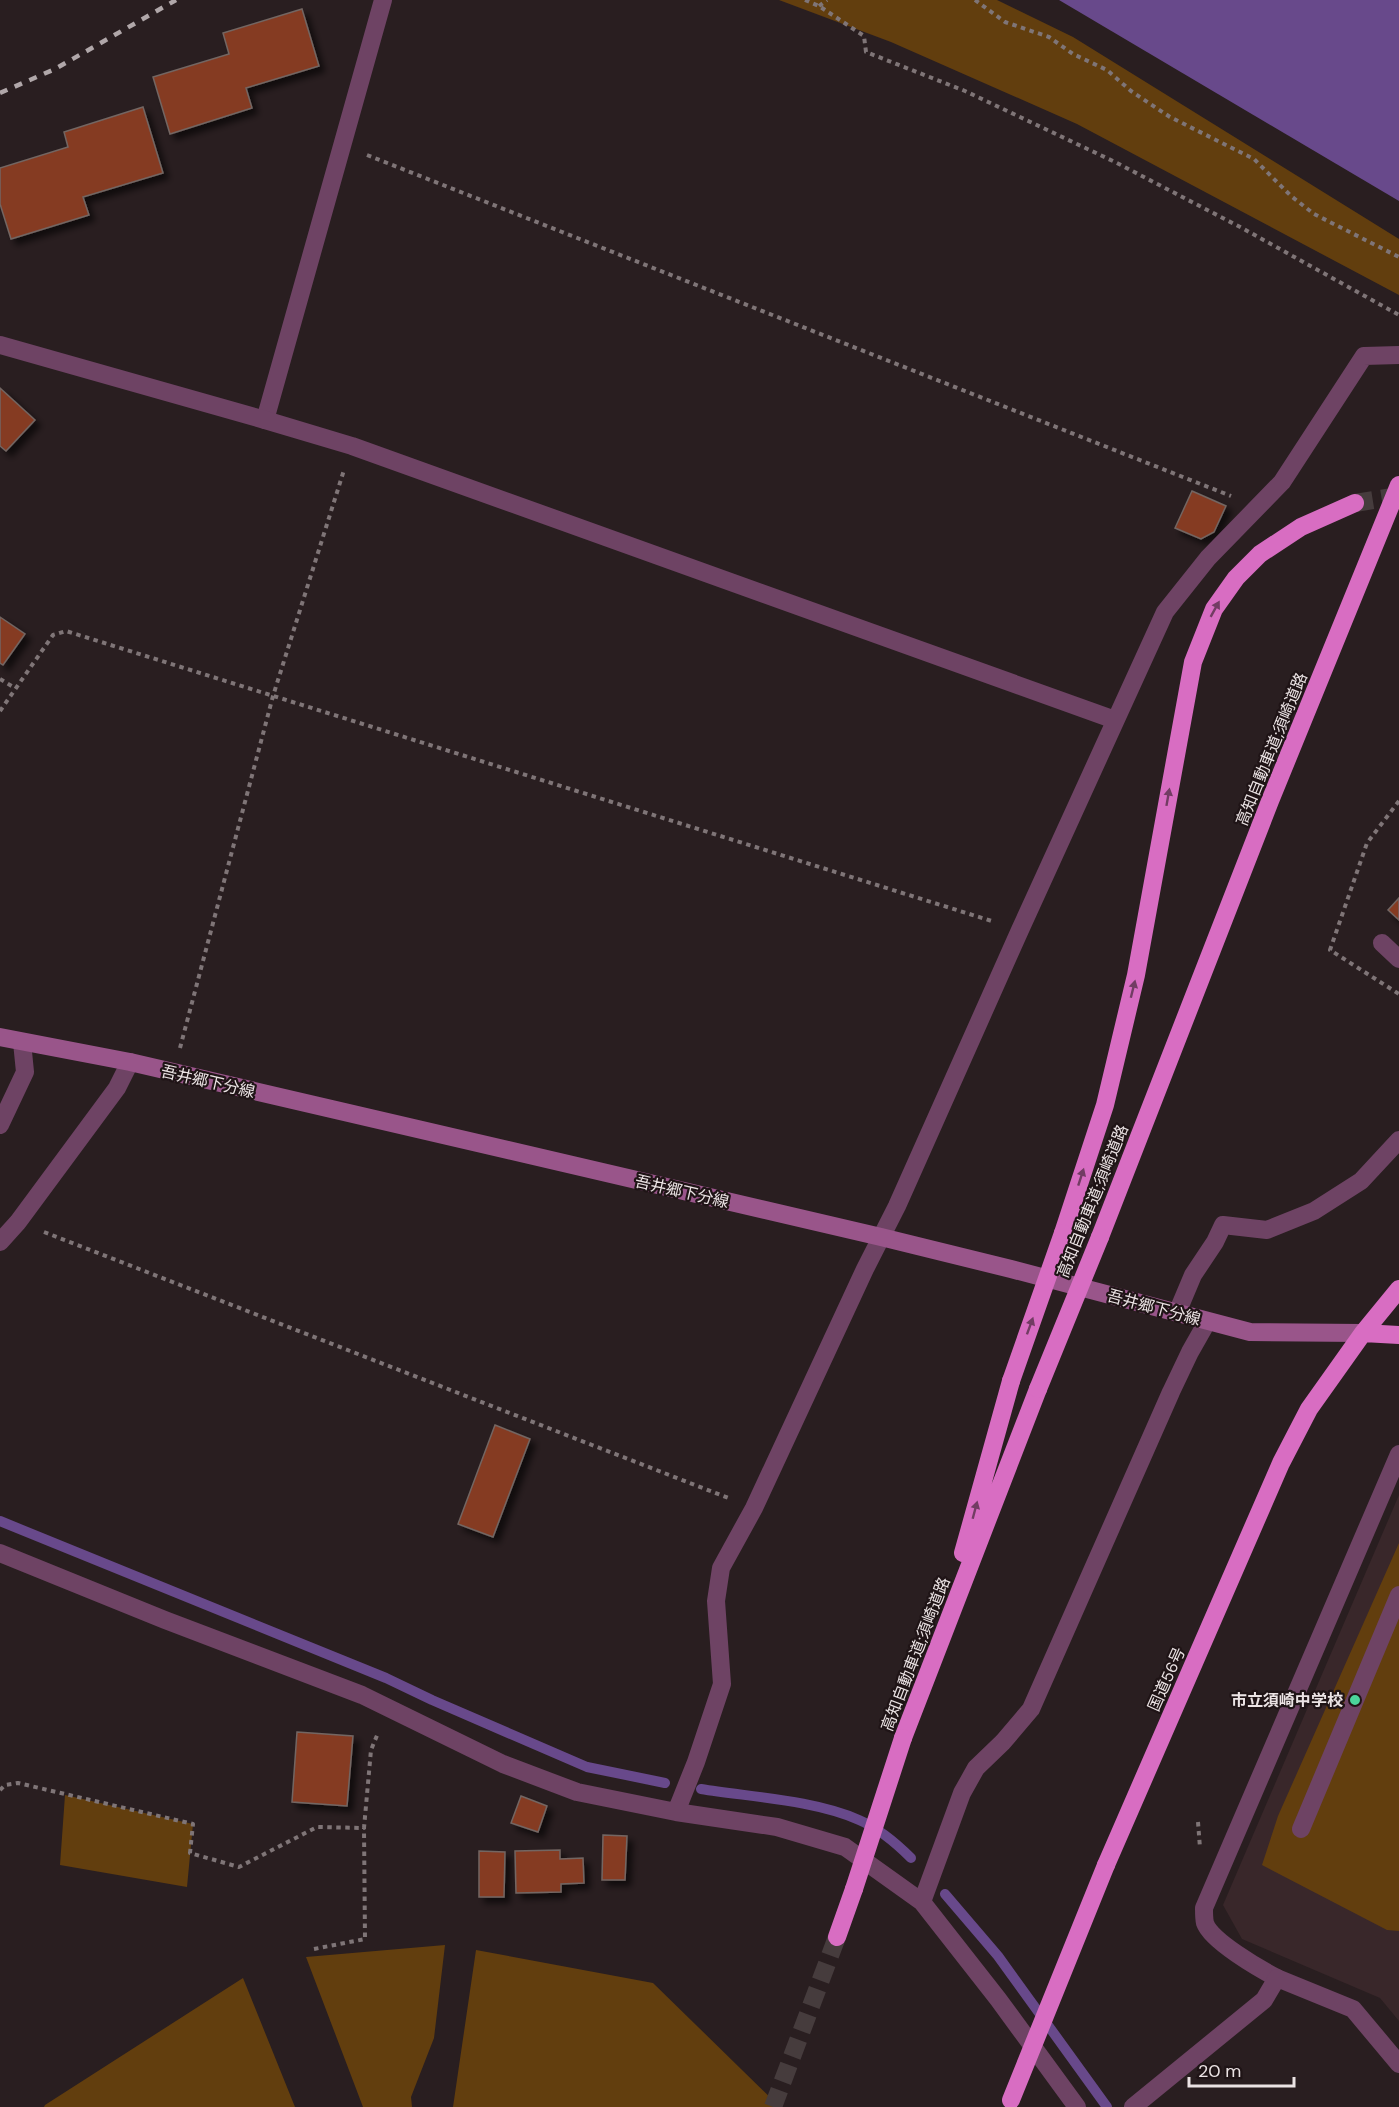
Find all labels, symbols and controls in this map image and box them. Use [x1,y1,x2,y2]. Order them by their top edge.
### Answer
one-way arrow [1210,600,1220,617]
street label: 高知自動車道;須崎道路 [1231,669,1312,829]
one-way arrow [1164,788,1173,807]
one-way arrow [1128,980,1138,998]
street label: 吾井郷下分線 [159,1060,257,1103]
street label: 高知自動車道;須崎道路 [1052,1121,1133,1281]
one-way arrow [1077,1168,1087,1186]
street label: 吾井郷下分線 [633,1170,731,1213]
street label: 吾井郷下分線 [1105,1285,1203,1330]
one-way arrow [1026,1317,1036,1335]
one-way arrow [971,1501,980,1519]
street label: 高知自動車道;須崎道路 [876,1574,955,1734]
street label: 国道56号 [1143,1644,1190,1714]
place label: 市立須崎中学校 [1231,1690,1343,1711]
marker: 市立須崎中学校 [1348,1693,1362,1707]
scale bar [1189,2050,1294,2088]
text: 20 m [1198,2059,1241,2083]

